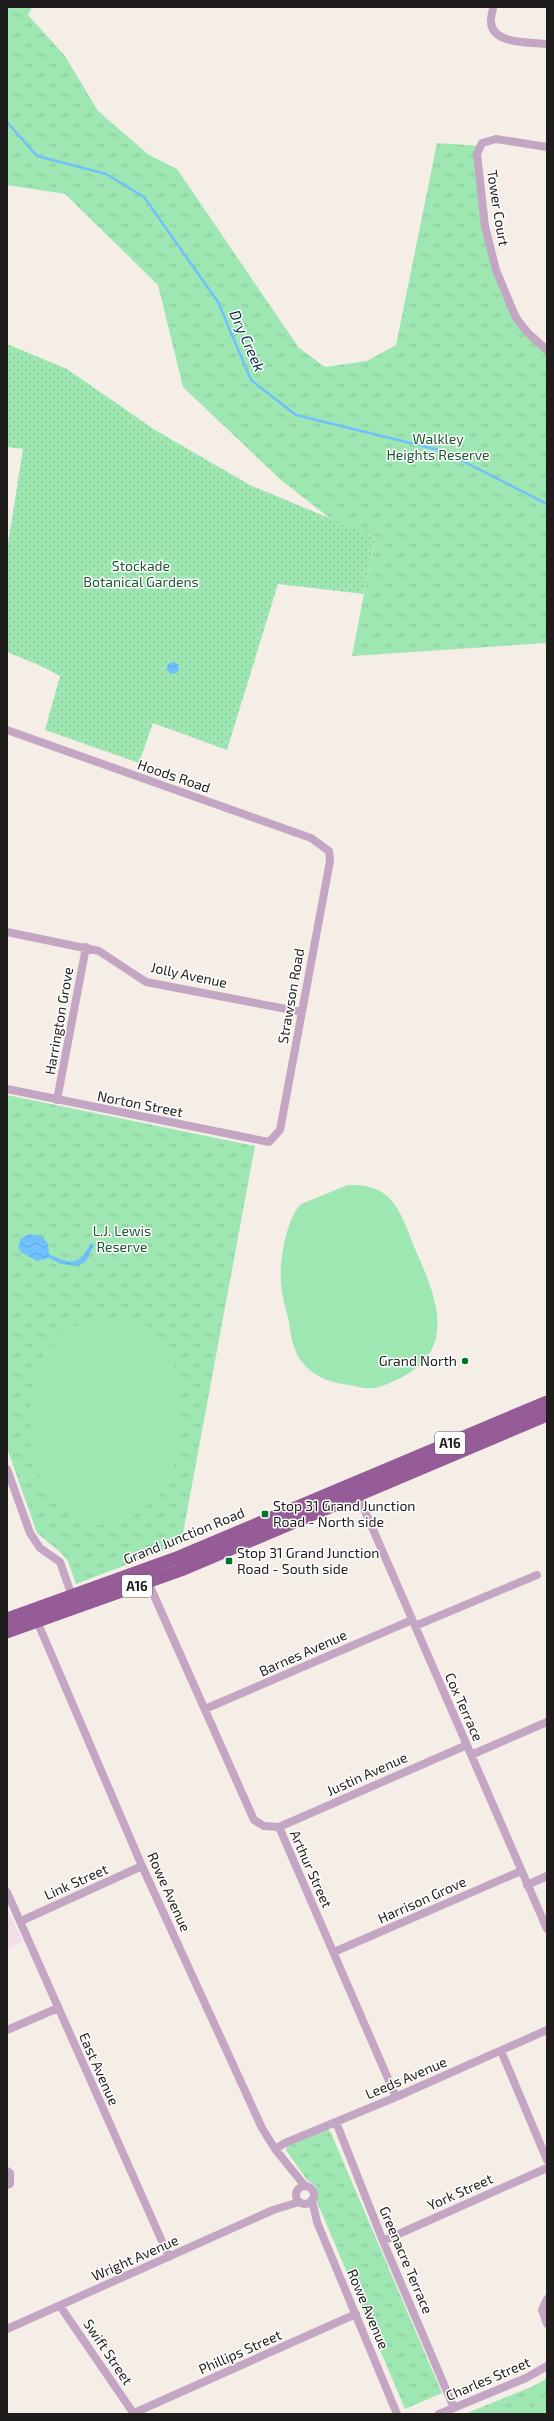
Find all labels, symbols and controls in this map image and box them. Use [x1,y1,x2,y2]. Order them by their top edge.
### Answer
street label: Tower Court [484,169,513,247]
water label: Dry Creek [225,307,270,375]
park label: Walkley Heights Reserve [386,430,490,463]
park label: Stockade Botanical Gardens [83,557,199,590]
street label: Hoods Road [136,755,213,796]
street label: Strawson Road [274,947,307,1045]
street label: Jolly Avenue [149,958,229,991]
street label: Harrington Grove [41,966,76,1076]
street label: Norton Street [96,1087,184,1120]
park label: L.J. Lewis Reserve [93,1222,151,1255]
place label: Grand North [379,1352,457,1369]
marker: Grand North [460,1356,470,1366]
road number: A16 [435,1432,465,1454]
place label: Stop 31 Grand Junction Road - North side [273,1497,415,1530]
street label: Grand Junction Road [121,1503,247,1568]
marker: Stop 31 Grand Junction Road - North side [260,1509,270,1519]
place label: Stop 31 Grand Junction Road - South side [237,1544,379,1577]
marker: Stop 31 Grand Junction Road - South side [224,1556,234,1566]
road number: A16 [122,1575,152,1597]
street label: Barnes Avenue [256,1626,349,1680]
street label: Cox Terrace [442,1670,487,1744]
street label: Justin Avenue [324,1748,410,1799]
street label: Arthur Street [287,1827,336,1910]
street label: Rowe Avenue [144,1849,195,1934]
street label: Link Street [41,1860,110,1903]
street label: Harrison Grove [375,1872,469,1927]
street label: East Avenue [76,2030,123,2108]
street label: Leeds Avenue [362,2053,449,2102]
street label: York Street [425,2170,495,2213]
street label: Greenacre Terrace [376,2204,437,2316]
street label: Wright Avenue [89,2231,181,2284]
street label: Rowe Avenue [344,2266,393,2351]
street label: Swift Street [80,2316,137,2388]
street label: Phillips Street [196,2326,284,2377]
street label: Charles Street [443,2353,533,2404]

